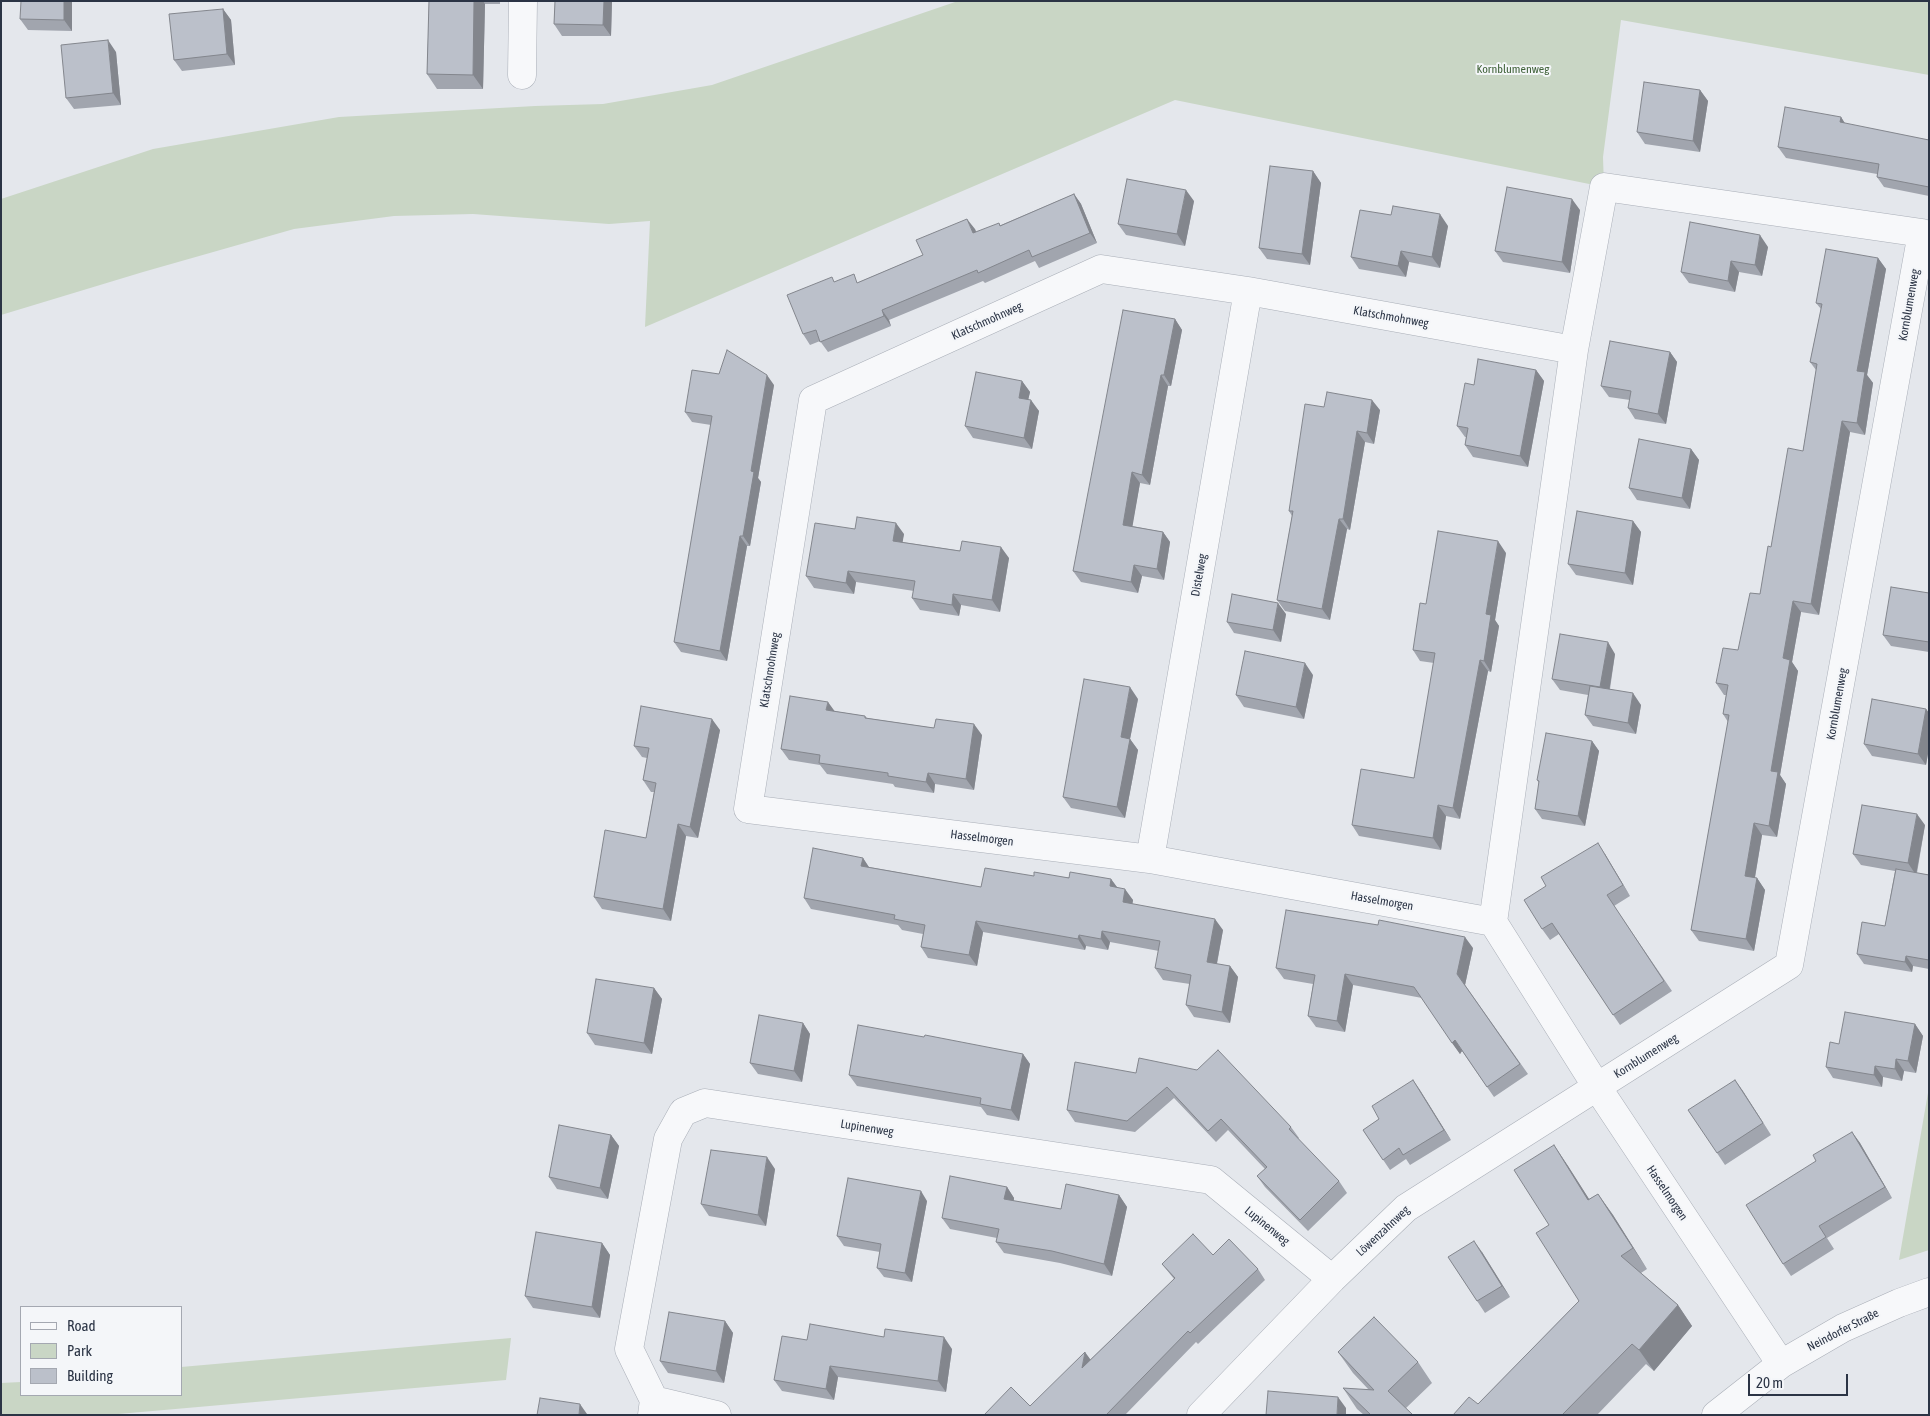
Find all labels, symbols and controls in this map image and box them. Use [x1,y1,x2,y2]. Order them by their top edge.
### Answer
park label: Kornblumenweg [1477,62,1549,76]
street label: Kornblumenweg [1896,268,1922,342]
street label: Klatschmohnweg [949,299,1025,343]
street label: Klatschmohnweg [1352,303,1430,331]
street label: Distelweg [1188,552,1210,598]
street label: Klatschmohnweg [757,631,783,709]
street label: Kornblumenweg [1824,667,1850,741]
street label: Hasselmorgen [950,827,1014,849]
street label: Hasselmorgen [1350,888,1414,914]
street label: Kornblumenweg [1611,1031,1681,1081]
street label: Lupinenweg [839,1117,895,1139]
street label: Hasselmorgen [1643,1163,1691,1223]
street label: Löwenzahnweg [1353,1203,1413,1259]
street label: Lupinenweg [1242,1204,1292,1248]
legend [20,1306,182,1396]
street label: Neindorfer Straße [1805,1306,1881,1354]
text: Road [67,1317,96,1334]
text: Park [67,1342,92,1359]
scale bar [1750,1364,1850,1396]
text: Building [67,1367,113,1384]
text: 20 m [1756,1374,1783,1391]

